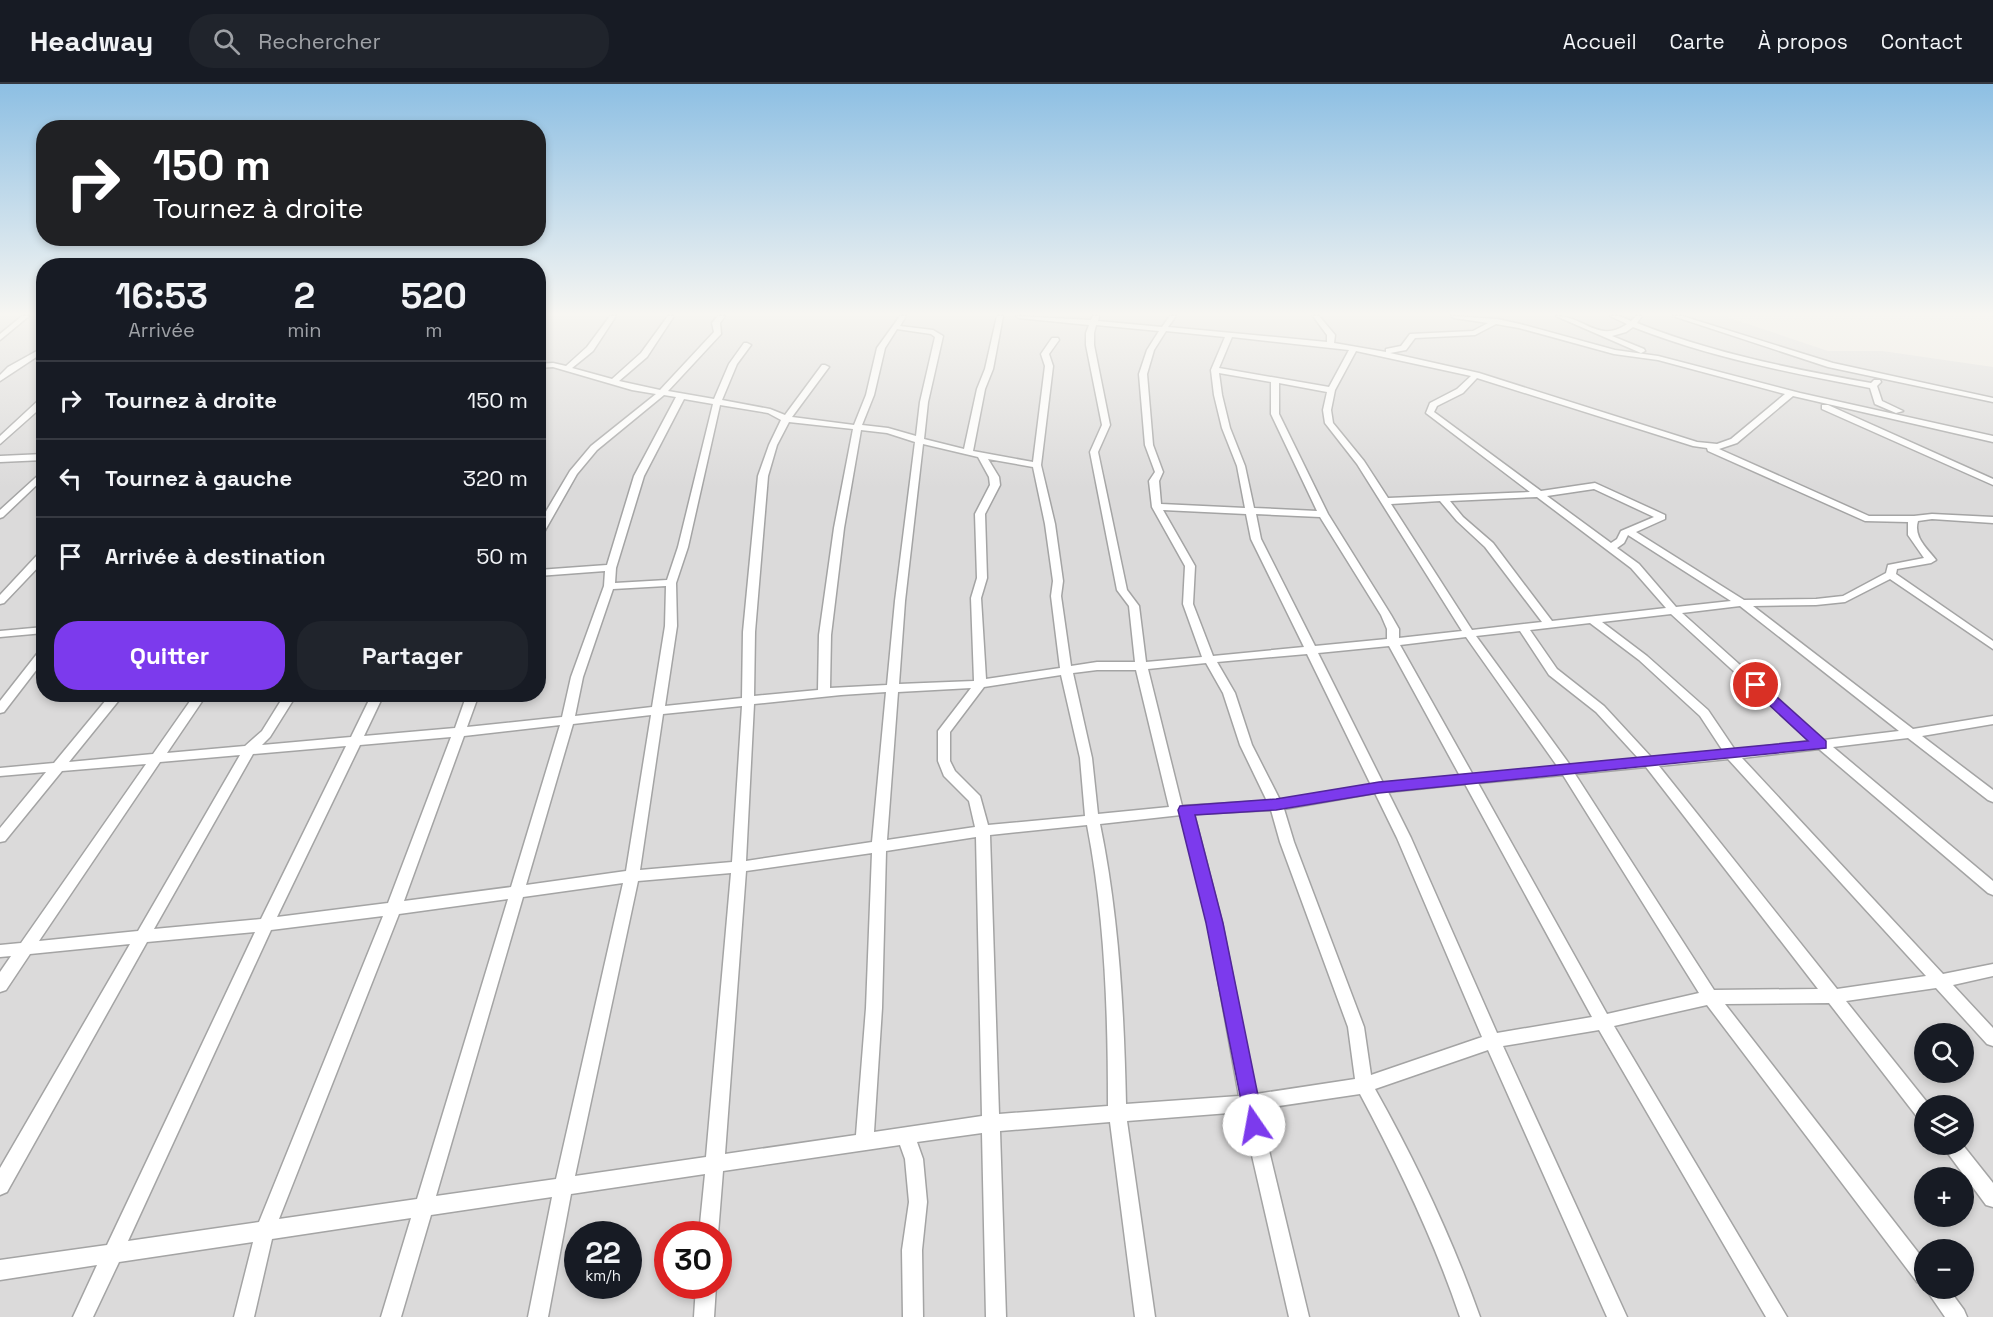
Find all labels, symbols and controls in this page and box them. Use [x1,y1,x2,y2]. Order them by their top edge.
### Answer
search box [189,14,609,68]
text: Headway [30,23,153,59]
icon: search [210,25,243,58]
text: Rechercher [258,27,381,55]
text: Accueil [1563,28,1637,55]
text: Carte [1670,28,1725,55]
text: À propos [1758,28,1848,55]
text: Contact [1881,28,1963,55]
text: 150 m [153,139,271,192]
icon: right [54,144,132,222]
text: Tournez à droite [153,191,363,226]
text: 16:53 [115,273,208,319]
text: 2 [294,273,315,319]
text: 520 [401,273,467,319]
text: Arrivée [128,317,195,343]
text: min [287,317,322,343]
text: m [425,317,442,343]
icon: right [54,384,87,417]
text: Tournez à droite [105,386,277,414]
text: 150 m [467,386,528,414]
icon: left [54,462,87,495]
text: Tournez à gauche [105,464,292,492]
text: 320 m [463,464,528,492]
icon: arrive [54,540,87,573]
text: Arrivée à destination [105,542,326,570]
text: 50 m [476,542,528,570]
button: Quitter [54,621,285,690]
button: Partager [297,621,528,690]
pin [1730,659,1781,710]
icon: arrive [1739,668,1772,701]
map controls [1914,1023,1974,1299]
button: search [1914,1023,1974,1083]
position arrow [1222,1093,1286,1157]
button: layers [1914,1095,1974,1155]
button: + [1914,1167,1974,1227]
speed limit sign: 30 [654,1221,732,1299]
text: 22 [585,1233,621,1272]
button: − [1914,1239,1974,1299]
text: km/h [585,1266,621,1285]

